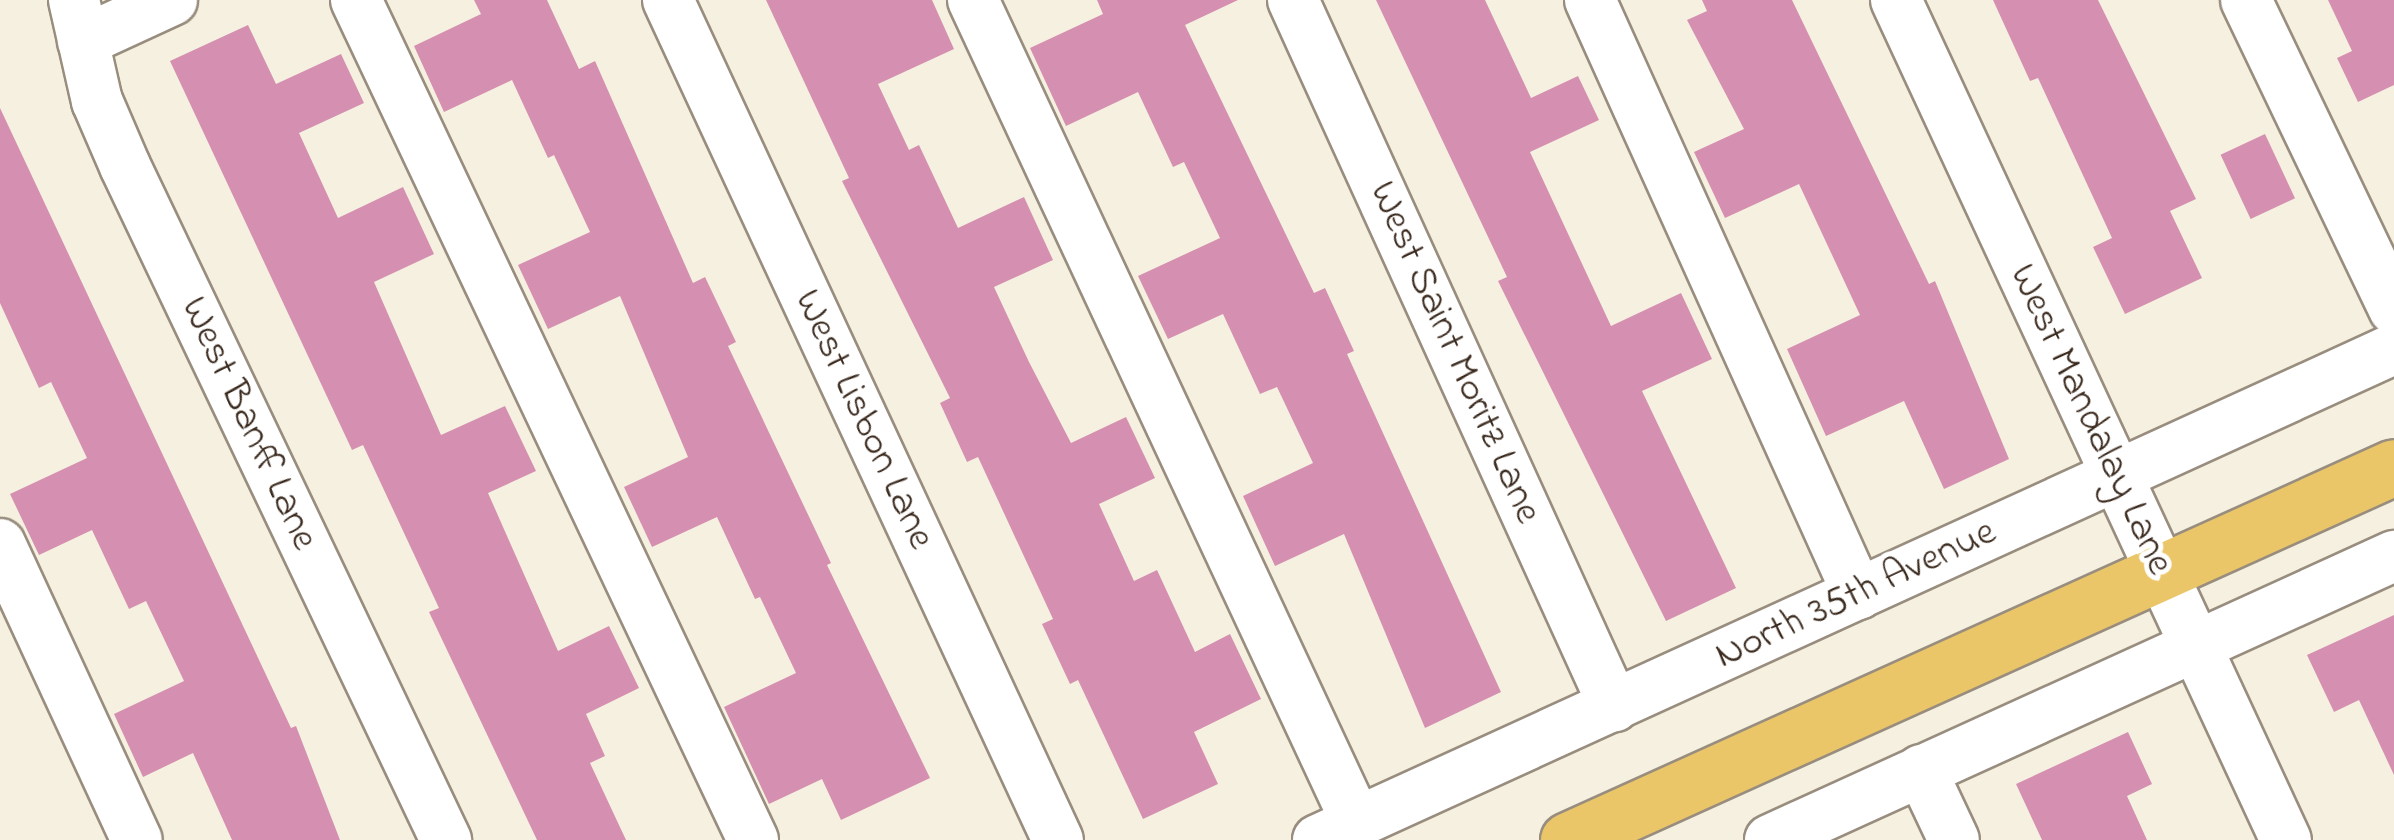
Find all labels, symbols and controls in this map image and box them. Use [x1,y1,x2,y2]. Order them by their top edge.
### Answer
street label: West Saint Moritz Lane [1357,175,1551,531]
street label: West Mandalay Lane [1997,257,2183,583]
street label: West Lisbon Lane [782,283,944,557]
street label: West Banff Lane [168,290,328,558]
street label: North 35th Avenue [1708,509,2004,681]

